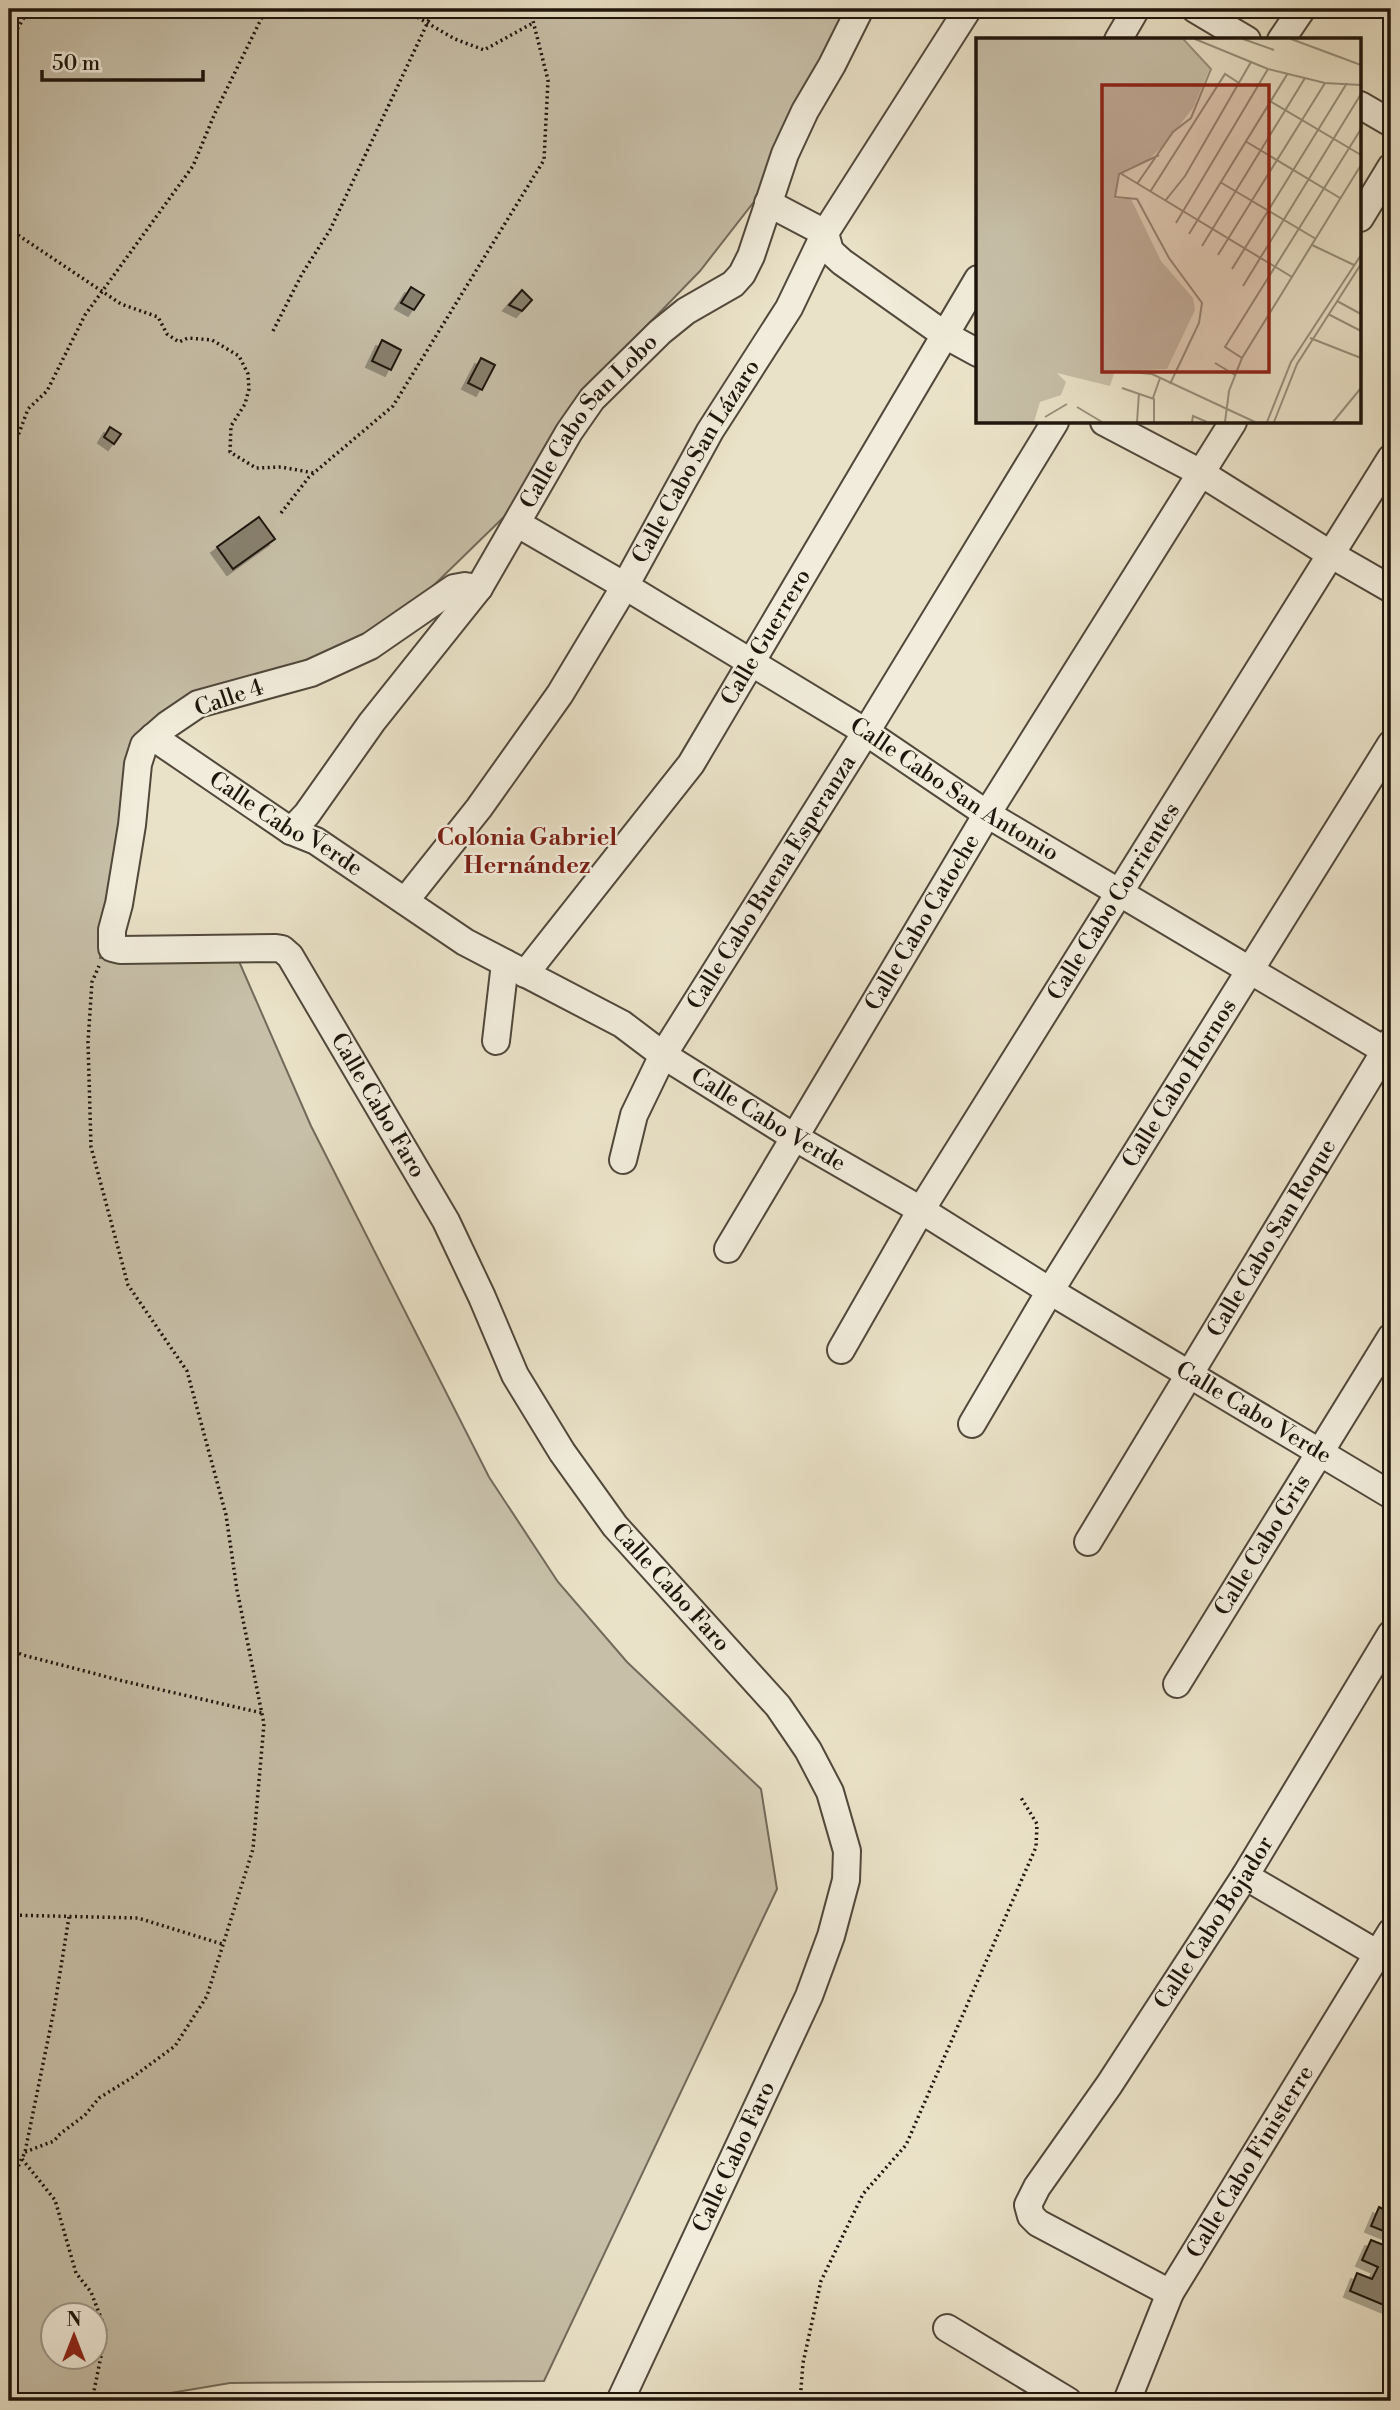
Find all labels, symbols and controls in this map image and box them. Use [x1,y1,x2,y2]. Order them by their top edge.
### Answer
scale bar [42,38,203,82]
inset map [976,38,1362,424]
text: 50 m [52,51,100,77]
street label: Calle Cabo San Lobo [514,328,664,514]
street label: Calle Cabo San Lázaro [626,354,766,568]
street label: Calle Guerrero [715,564,817,710]
street label: Calle 4 [191,673,267,723]
street label: Calle Cabo San Antonio [845,712,1064,868]
street label: Calle Cabo Buena Esperanza [681,749,862,1015]
street label: Calle Cabo Verde [204,765,368,882]
street label: Calle Cabo Corrientes [1042,797,1186,1006]
district label: Colonia Gabriel Hernández [437,823,617,881]
street label: Calle Cabo Catoche [859,829,986,1016]
street label: Calle Cabo Hornos [1116,993,1243,1173]
street label: Calle Cabo Faro [324,1028,432,1183]
street label: Calle Cabo Verde [686,1062,851,1178]
street label: Calle Cabo San Roque [1201,1134,1342,1342]
street label: Calle Cabo Verde [1171,1356,1336,1470]
street label: Calle Cabo Gris [1208,1470,1317,1621]
street label: Calle Cabo Faro [605,1517,736,1658]
street label: Calle Cabo Bojador [1148,1831,1280,2014]
street label: Calle Cabo Finisterre [1181,2060,1320,2263]
street label: Calle Cabo Faro [687,2077,781,2237]
north arrow [38,2302,108,2372]
text: N [66,2308,82,2332]

